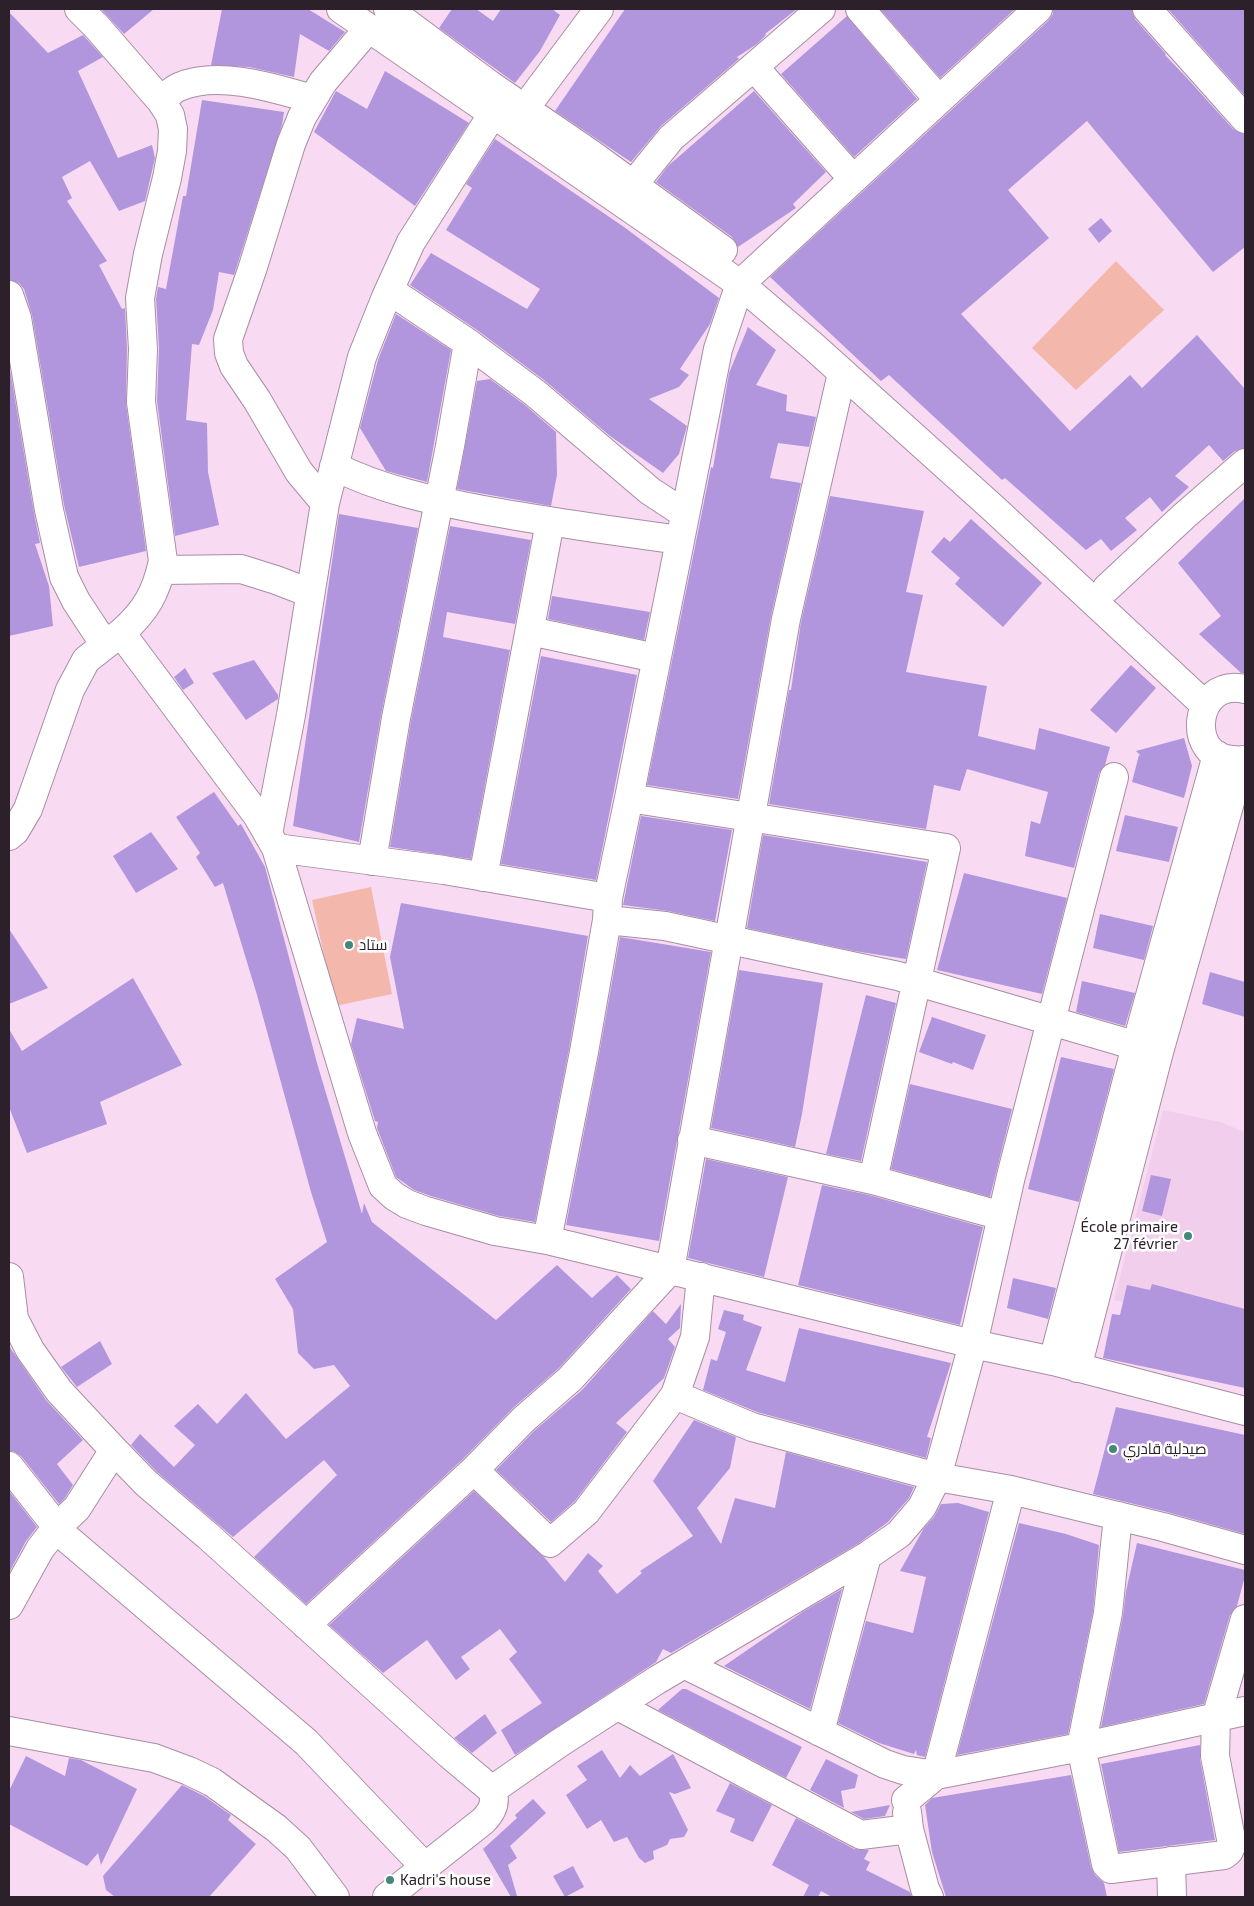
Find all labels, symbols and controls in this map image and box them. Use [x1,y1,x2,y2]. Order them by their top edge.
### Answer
place label: ستاد [359,936,387,954]
marker: ستاد [343,939,355,951]
place label: École primaire 27 février [1081,1218,1178,1253]
marker: École primaire 27 février [1182,1230,1194,1242]
place label: صيدلية قادري [1123,1440,1206,1458]
marker: صيدلية قادري [1107,1443,1119,1455]
place label: Kadri's house [400,1871,491,1889]
marker: Kadri's house [384,1874,396,1886]

